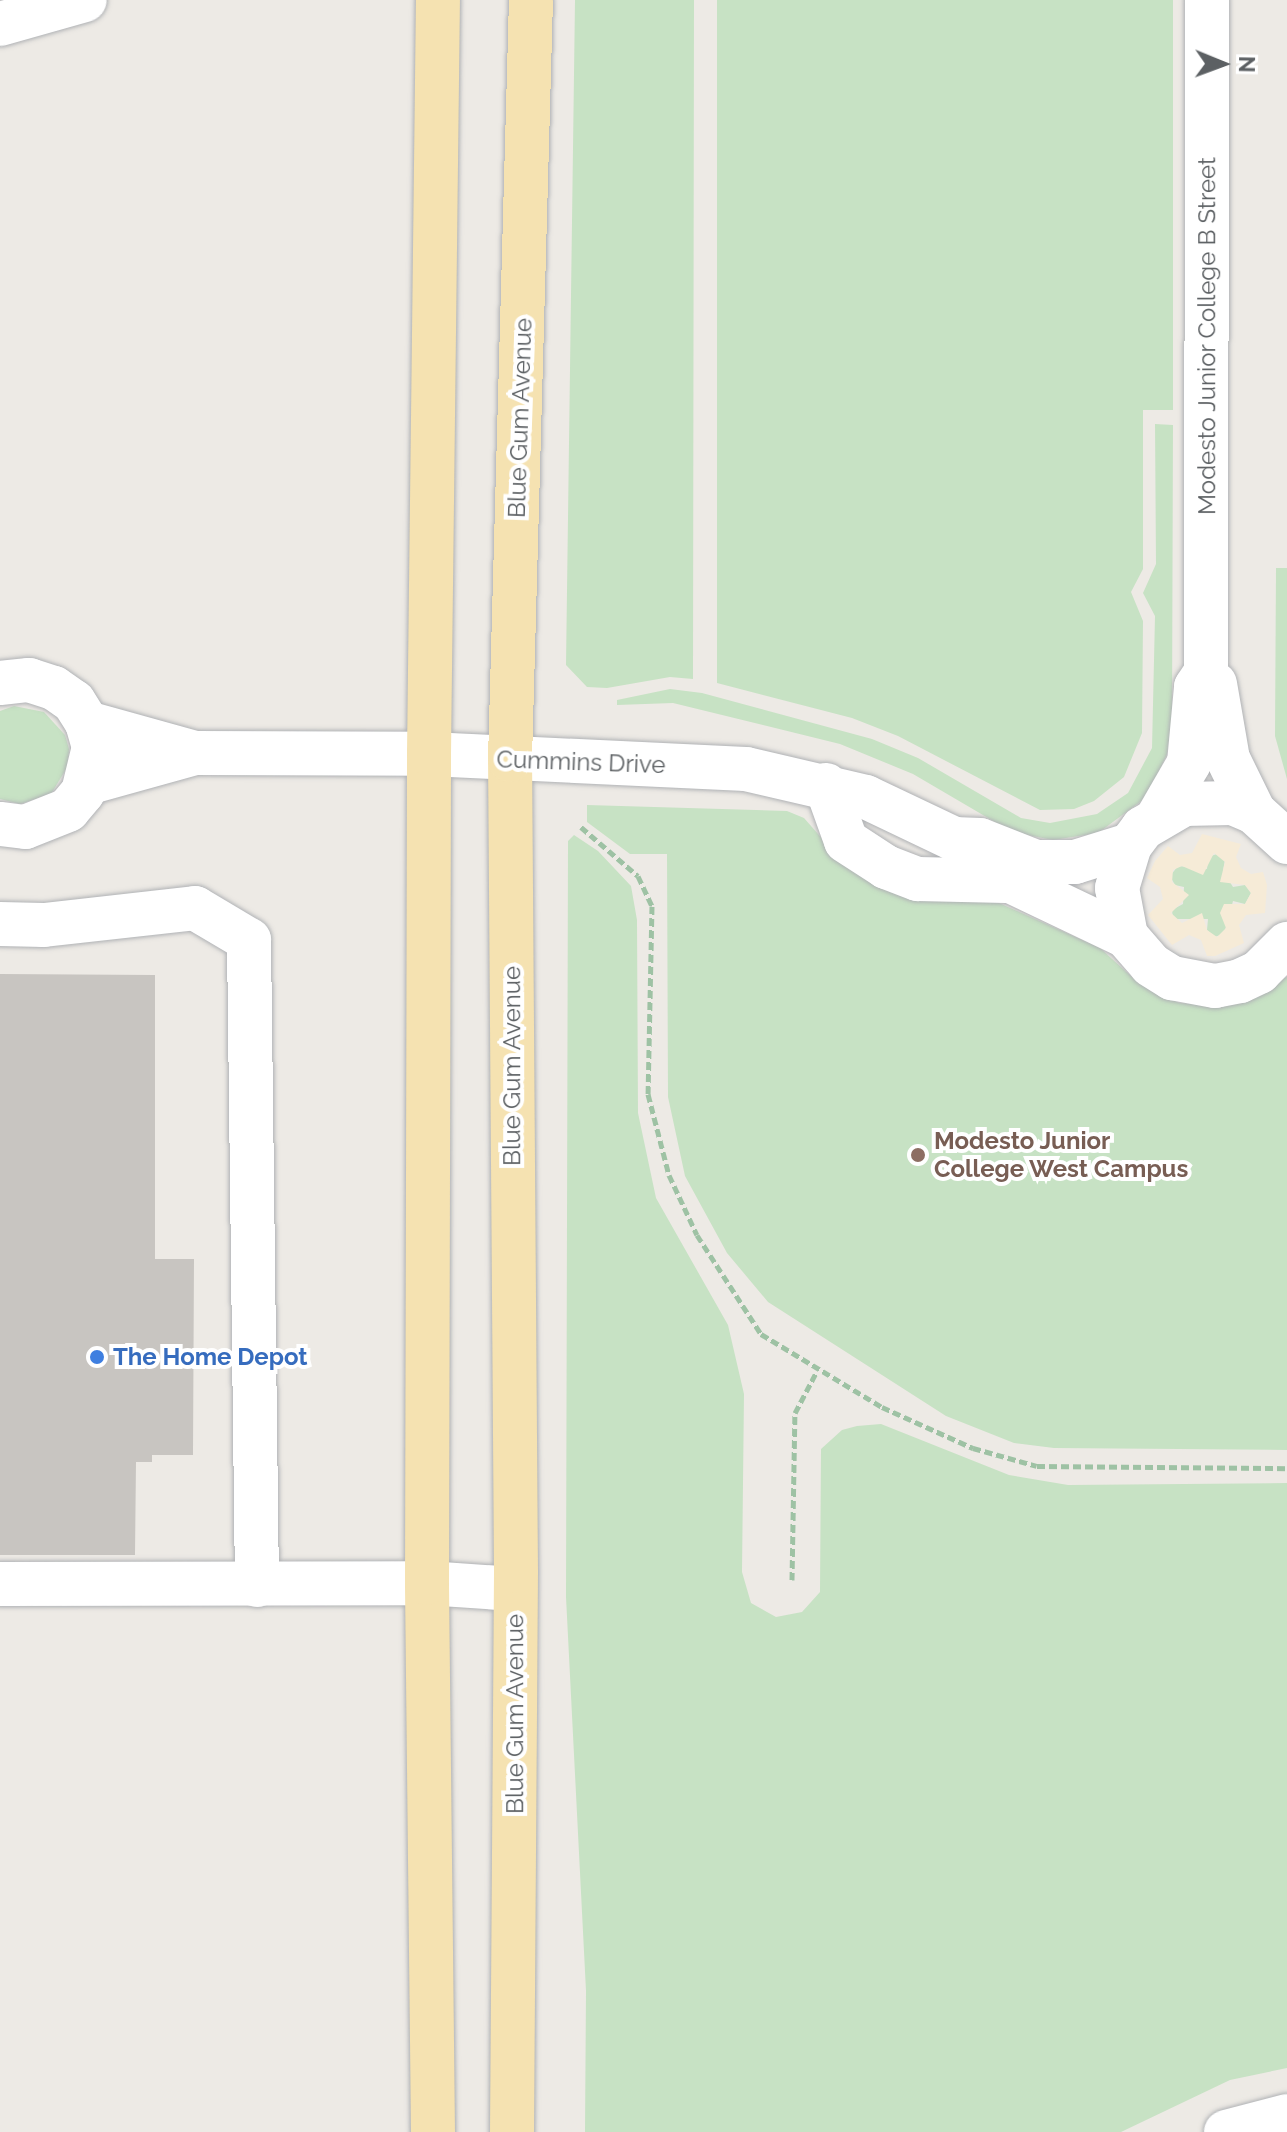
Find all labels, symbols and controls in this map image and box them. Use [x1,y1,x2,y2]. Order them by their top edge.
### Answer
north arrow [1183,24,1263,104]
text: N [1234,56,1260,73]
street label: Modesto Junior College B Street [1193,156,1221,516]
street label: Blue Gum Avenue [502,317,538,519]
street label: Cummins Drive [496,745,666,779]
street label: Blue Gum Avenue [498,966,526,1166]
place label: Modesto Junior College West Campus [934,1127,1189,1183]
marker: Modesto Junior College West Campus [909,1146,927,1164]
place label: The Home Depot [113,1343,308,1371]
marker: The Home Depot [88,1348,106,1366]
street label: Blue Gum Avenue [501,1614,529,1814]

